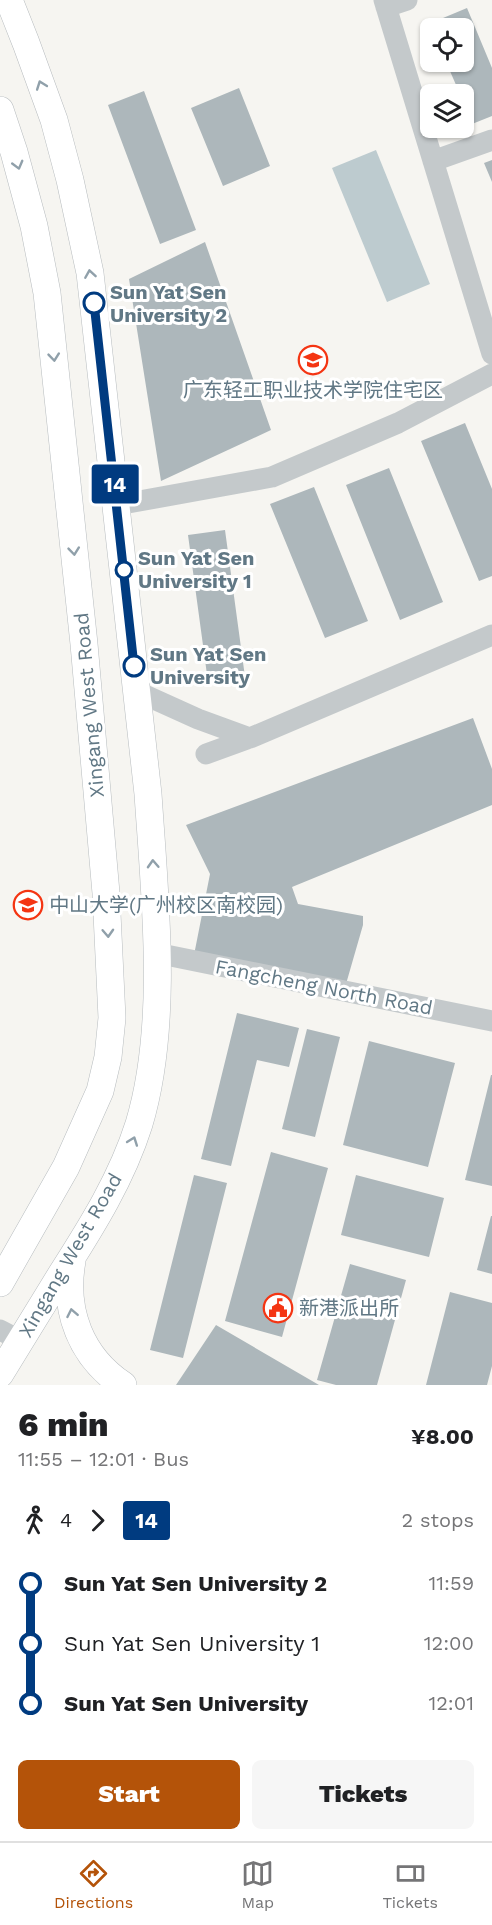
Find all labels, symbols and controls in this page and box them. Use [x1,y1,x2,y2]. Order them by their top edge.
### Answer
map controls [420,18,474,138]
button: locate [420,18,474,72]
one-way arrow [36,80,49,91]
button: layers [420,84,474,138]
one-way arrow [10,160,23,170]
one-way arrow [84,269,97,279]
place label: Sun Yat Sen University 2 [110,280,227,327]
marker: Sun Yat Sen University 2 [83,292,105,314]
school or university icon: 广东轻工职业技术学院住宅区 [297,344,329,376]
one-way arrow [47,352,60,361]
place label: 广东轻工职业技术学院住宅区 [183,378,443,402]
line badge: 14 [88,464,142,504]
text: 14 [104,472,126,497]
one-way arrow [67,546,80,555]
place label: Sun Yat Sen University 1 [138,546,254,593]
marker: Sun Yat Sen University 1 [115,561,133,579]
street label: Xingang West Road [69,611,109,799]
place label: Sun Yat Sen University [150,642,266,689]
marker: Sun Yat Sen University [123,655,145,677]
one-way arrow [146,860,159,869]
school or university icon: 中山大学(广州校区南校园) [12,889,44,921]
place label: 中山大学(广州校区南校园) [49,893,283,917]
one-way arrow [102,929,115,938]
street label: Fangcheng North Road [213,954,435,1020]
one-way arrow [125,1136,138,1147]
street label: Xingang West Road [13,1169,127,1341]
public building icon: 新港派出所 [262,1292,294,1324]
place label: 新港派出所 [299,1296,399,1320]
one-way arrow [66,1308,79,1318]
text: 6 min [18,1405,109,1444]
text: ¥8.00 [411,1424,474,1449]
text: 11:55 – 12:01 · Bus [18,1447,189,1471]
icon: walk [18,1504,51,1537]
icon: forward [81,1504,114,1537]
text: 4 [60,1508,72,1532]
text: 14 [135,1508,158,1533]
text: 2 stops [402,1508,474,1532]
text: Sun Yat Sen University 2 [64,1571,327,1596]
text: 11:59 [429,1571,474,1595]
text: Sun Yat Sen University 1 [64,1631,320,1656]
text: 12:00 [424,1631,474,1655]
text: Sun Yat Sen University [64,1691,308,1716]
text: 12:01 [428,1691,474,1715]
button: Start [18,1760,240,1829]
button: Tickets [252,1760,474,1829]
tab: Directions [54,1857,133,1912]
tab: Map [241,1857,274,1912]
tab: Tickets [382,1857,438,1912]

